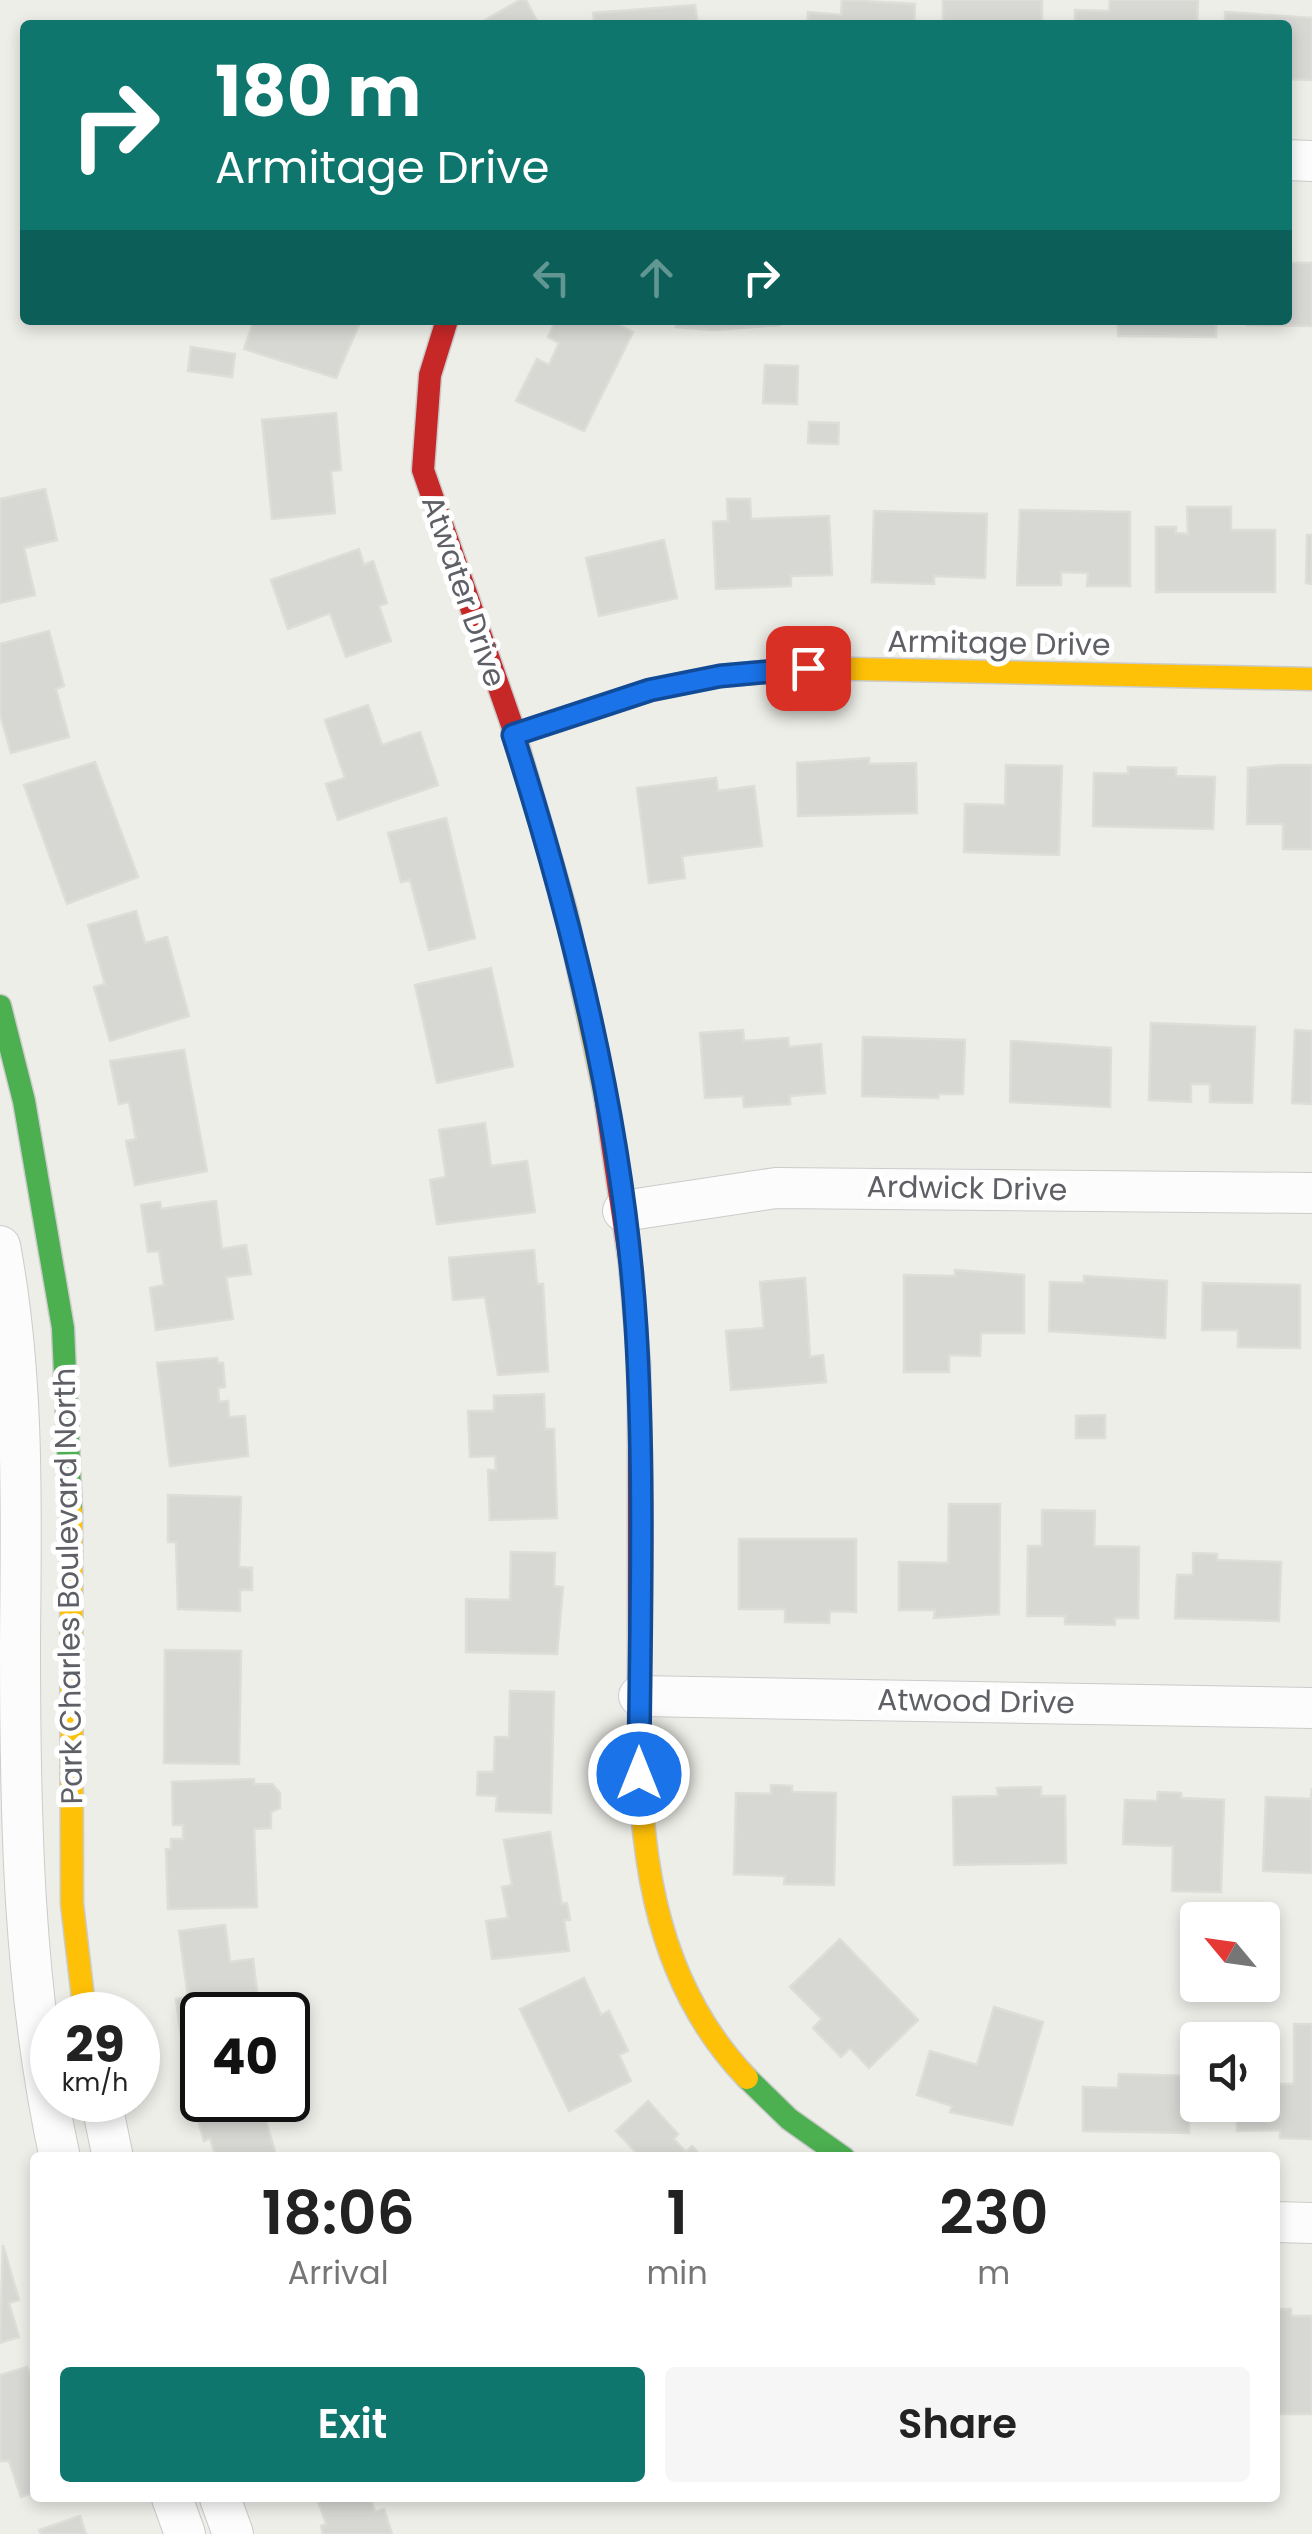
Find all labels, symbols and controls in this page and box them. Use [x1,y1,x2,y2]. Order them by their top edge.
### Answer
text: 180 m [215,42,421,141]
icon: right [50,60,180,190]
text: Armitage Drive [215,136,550,199]
icon: left [524,250,579,305]
icon: ahead [629,250,684,305]
icon: right [734,250,789,305]
street label: Atwater Drive [411,489,517,693]
street label: Armitage Drive [887,620,1111,666]
pin [766,626,851,711]
icon: arrive [781,641,836,696]
street label: Ardwick Drive [866,1165,1068,1211]
street label: Park Charles Boulevard North [43,1367,93,1805]
street label: Atwood Drive [877,1678,1075,1724]
position arrow [587,1722,691,1826]
north arrow [1180,1902,1280,2002]
map controls [1180,1902,1280,2122]
speed limit sign: 40 [180,1992,310,2122]
text: 29 [65,2009,125,2080]
button: sound [1180,2022,1280,2122]
text: km/h [62,2065,128,2100]
text: 18:06 [262,2171,415,2255]
text: 1 [666,2171,688,2255]
text: 230 [939,2171,1048,2255]
text: Arrival [288,2250,389,2295]
text: min [646,2250,708,2295]
text: m [977,2250,1010,2295]
button: Exit [60,2367,645,2482]
button: Share [665,2367,1250,2482]

